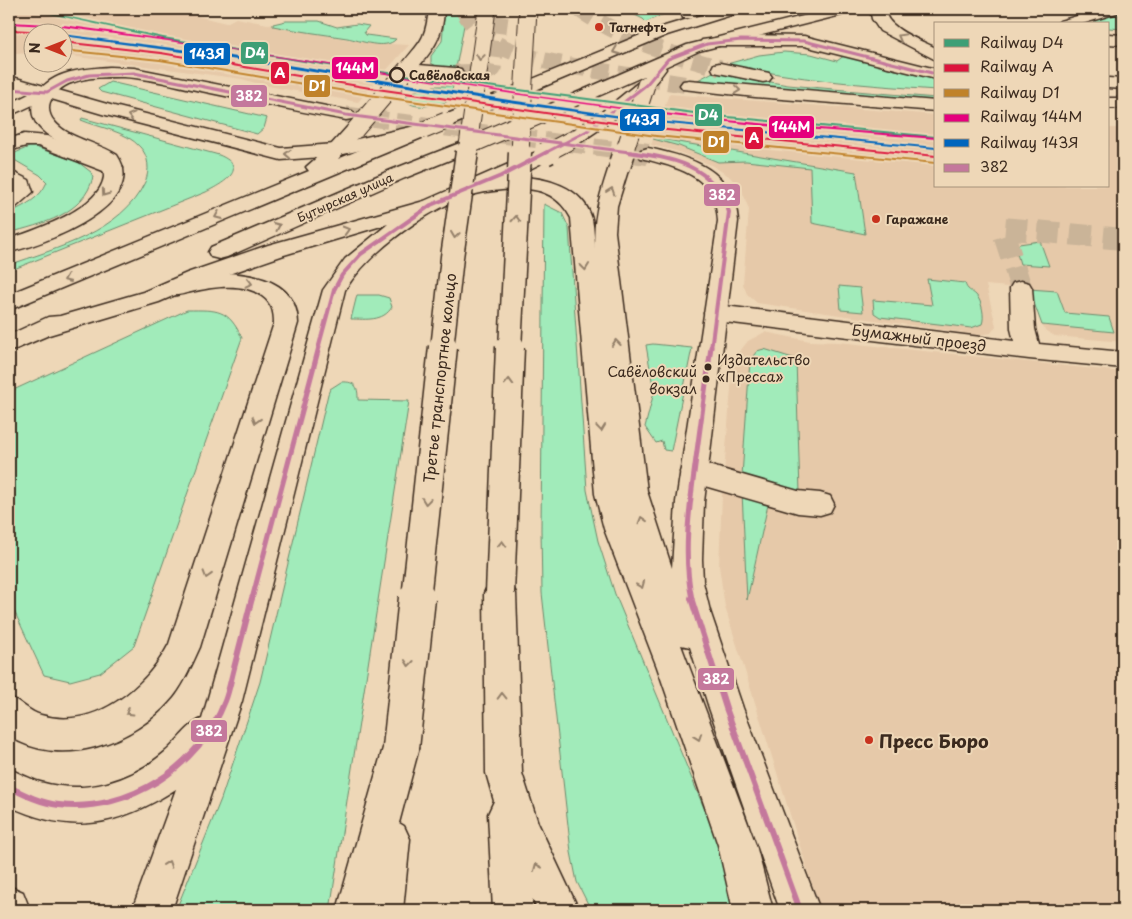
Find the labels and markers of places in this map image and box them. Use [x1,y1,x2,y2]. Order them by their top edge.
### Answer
place label: Татнефть [609,18,667,36]
marker: Татнефть [593,21,605,33]
place label: Савёловская [409,66,490,84]
marker: Савёловская [389,67,405,83]
place label: Гаражане [886,210,949,228]
marker: Гаражане [870,213,882,225]
place label: Издательство «Пресса» [717,349,810,387]
place label: Савёловский вокзал [607,361,697,399]
marker: Издательство «Пресса» [703,362,713,372]
marker: Савёловский вокзал [701,374,711,384]
place label: Пресс Бюро [879,727,989,754]
marker: Пресс Бюро [863,734,875,746]

